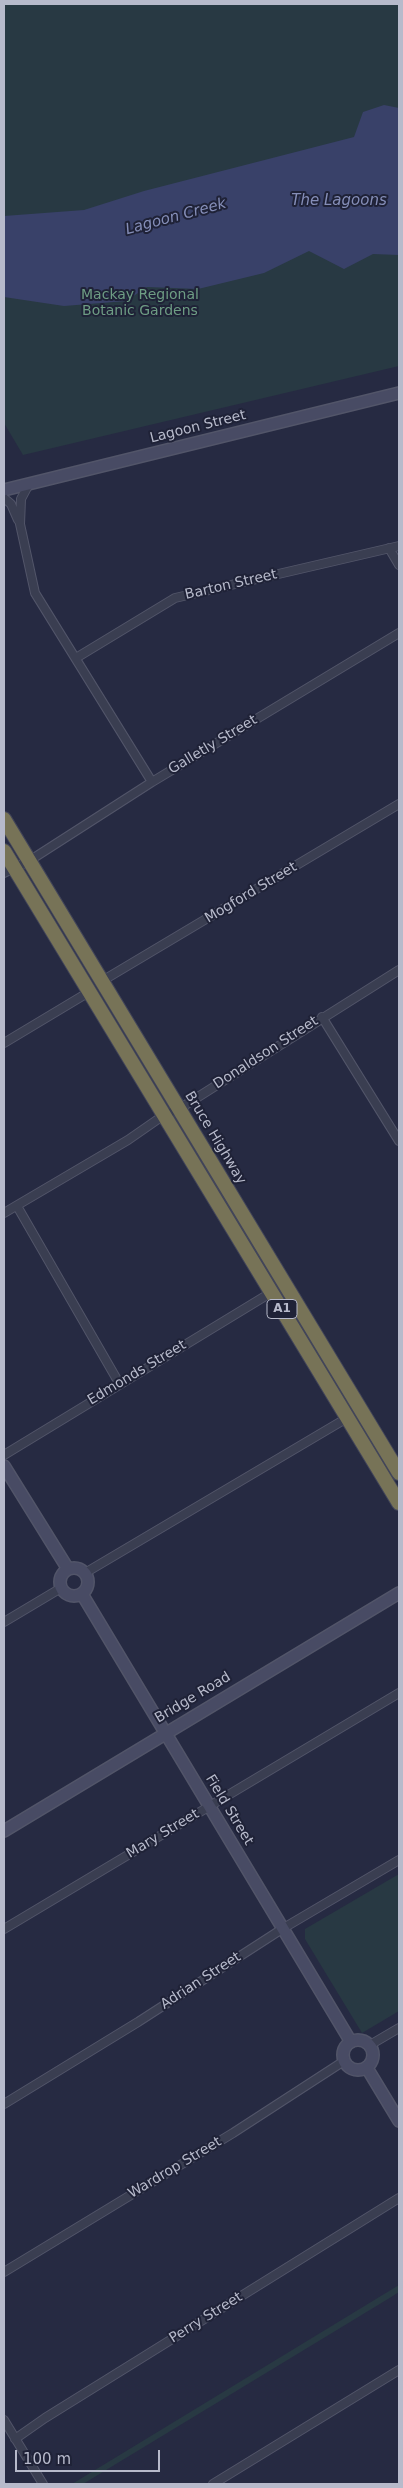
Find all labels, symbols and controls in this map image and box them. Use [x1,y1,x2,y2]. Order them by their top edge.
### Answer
water label: The Lagoons [291,192,387,210]
water label: Lagoon Creek [124,195,228,239]
park label: Mackay Regional Botanic Gardens [81,287,199,320]
street label: Lagoon Street [148,407,248,447]
street label: Barton Street [183,566,279,604]
street label: Galletly Street [166,712,260,778]
street label: Mogford Street [202,859,300,927]
street label: Donaldson Street [211,1013,321,1093]
street label: Bruce Highway [181,1088,249,1188]
road number: A1 [267,1300,297,1318]
street label: Edmonds Street [85,1337,189,1409]
street label: Bridge Road [152,1669,234,1727]
street label: Field Street [201,1772,257,1848]
street label: Mary Street [124,1806,202,1862]
street label: Adrian Street [158,1949,244,2013]
street label: Wardrop Street [125,2134,225,2202]
street label: Perry Street [166,2289,246,2347]
scale bar [18,2440,162,2472]
text: 100 m [23,2450,71,2468]

